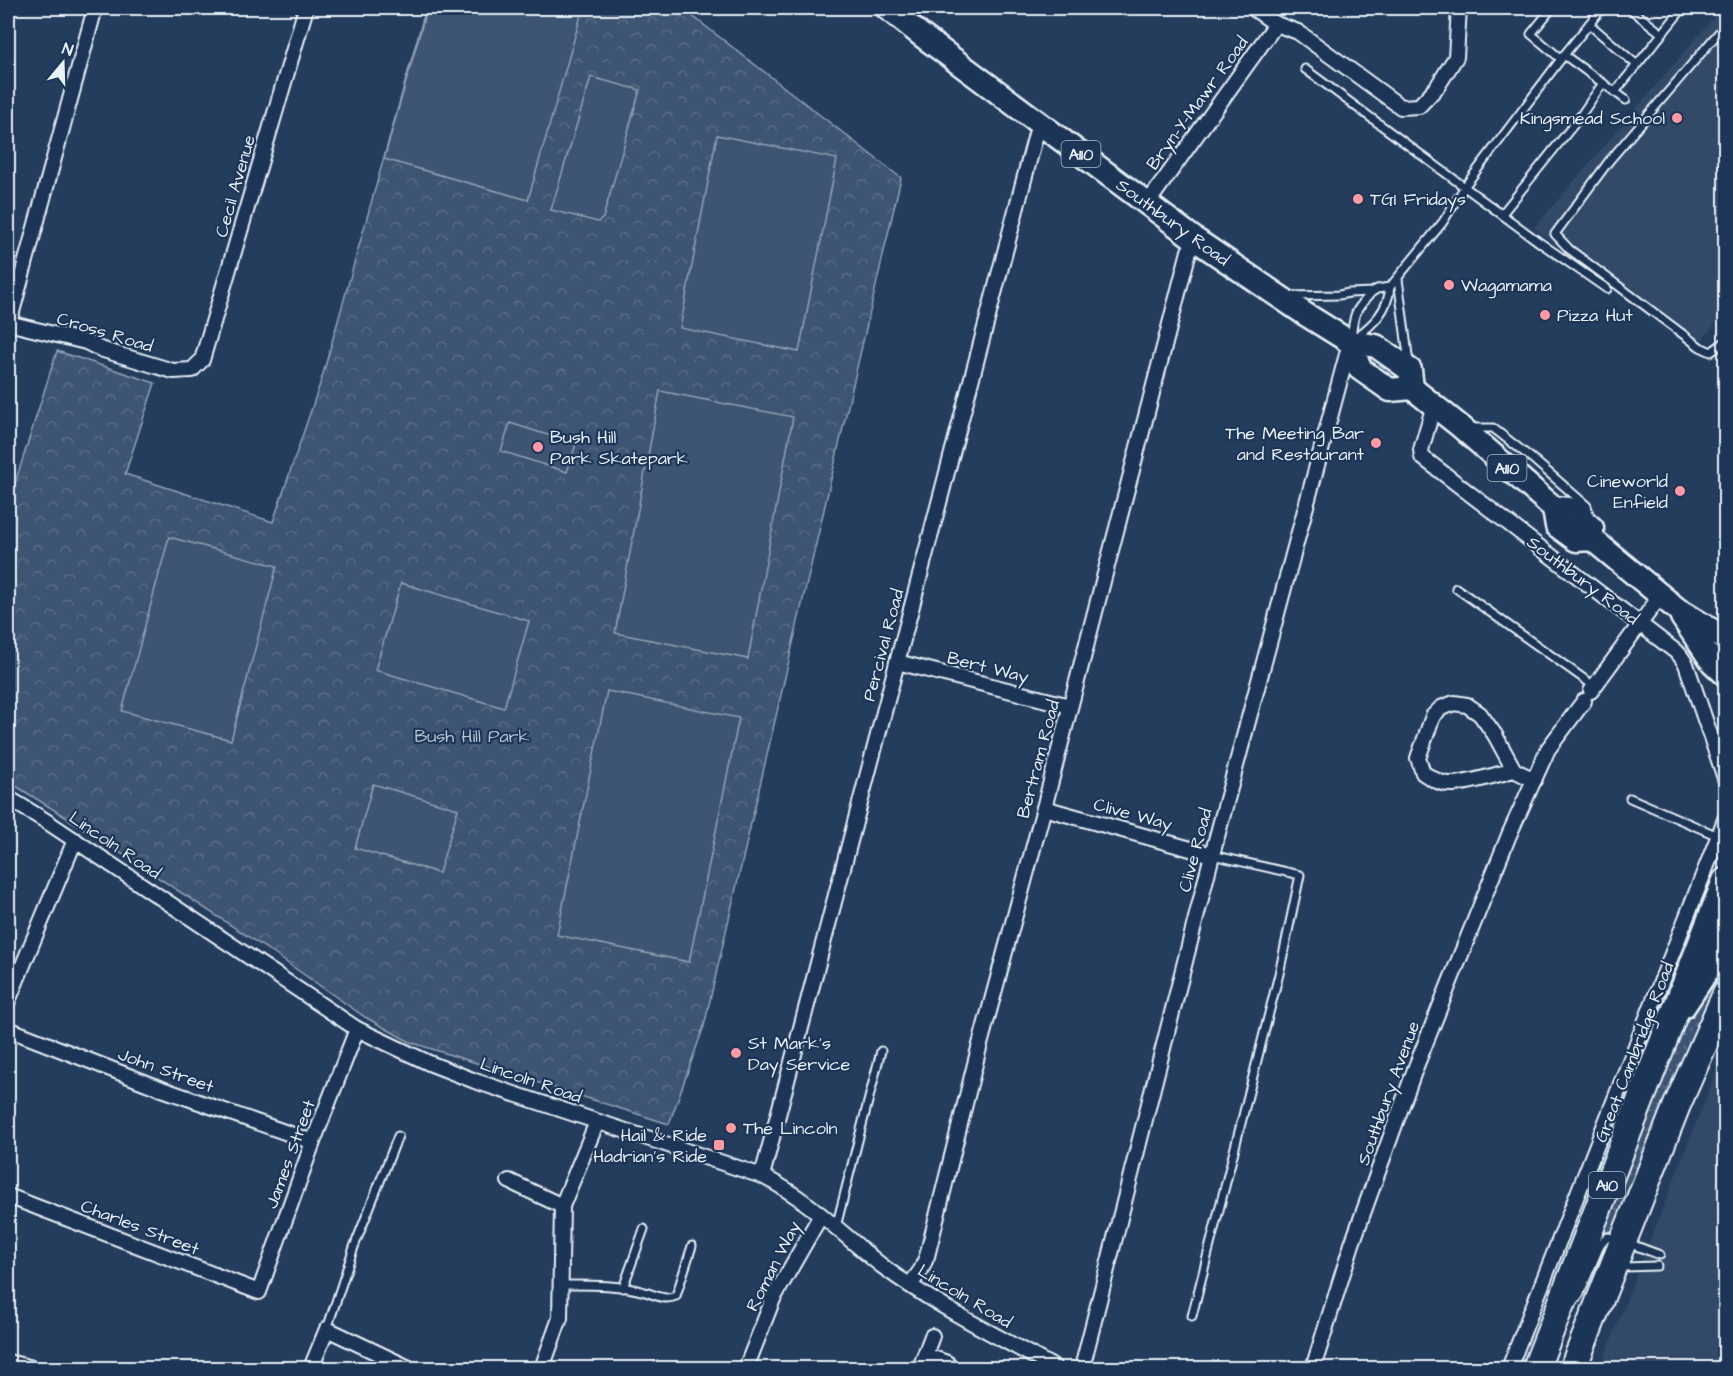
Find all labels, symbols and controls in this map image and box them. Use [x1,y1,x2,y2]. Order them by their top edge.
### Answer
street label: Bryn-Y-Mawr Road [1140,31,1255,176]
north arrow [33,33,93,93]
text: N [59,38,76,62]
place label: Kingsmead School [1520,106,1665,132]
marker: Kingsmead School [1670,111,1684,125]
street label: Cecil Avenue [209,132,262,240]
road number: A110 [1062,141,1100,167]
street label: Southbury Road [1110,173,1235,273]
place label: TGI Fridays [1370,187,1466,213]
marker: TGI Fridays [1351,192,1365,206]
place label: Wagamama [1461,273,1552,299]
marker: Wagamama [1442,278,1456,292]
place label: Pizza Hut [1557,303,1633,328]
street label: Cross Road [54,306,156,359]
marker: Pizza Hut [1538,308,1552,322]
place label: The Meeting Bar and Restaurant [1225,421,1365,467]
place label: Bush Hill Park Skatepark [550,425,688,471]
marker: The Meeting Bar and Restaurant [1369,436,1383,450]
marker: Bush Hill Park Skatepark [531,440,545,454]
road number: A110 [1488,455,1526,481]
place label: Cineworld Enfield [1587,469,1668,515]
marker: Cineworld Enfield [1673,484,1687,498]
street label: Southbury Road [1521,530,1644,632]
street label: Percival Road [857,586,910,704]
street label: Bert Way [944,645,1031,691]
street label: Bertram Road [1011,697,1066,821]
park label: Bush Hill Park [414,724,530,749]
street label: Clive Way [1090,792,1175,838]
street label: Lincoln Road [64,805,166,885]
street label: Clive Road [1172,805,1219,895]
street label: Great Cambridge Road [1589,958,1681,1146]
street label: Southbury Avenue [1351,1017,1427,1169]
place label: St Mark's Day Service [748,1031,851,1078]
street label: John Street [114,1042,218,1100]
marker: St Mark's Day Service [729,1046,743,1060]
street label: Lincoln Road [477,1051,585,1110]
street label: James Street [259,1096,322,1212]
place label: The Lincoln [743,1116,838,1141]
marker: The Lincoln [724,1121,738,1135]
place label: Hail & Ride Hadrian's Ride [593,1123,707,1169]
marker: Hail & Ride Hadrian's Ride [712,1138,726,1152]
road number: A10 [1589,1172,1625,1198]
street label: Charles Street [77,1193,203,1262]
street label: Roman Way [740,1217,808,1316]
street label: Lincoln Road [913,1258,1017,1334]

